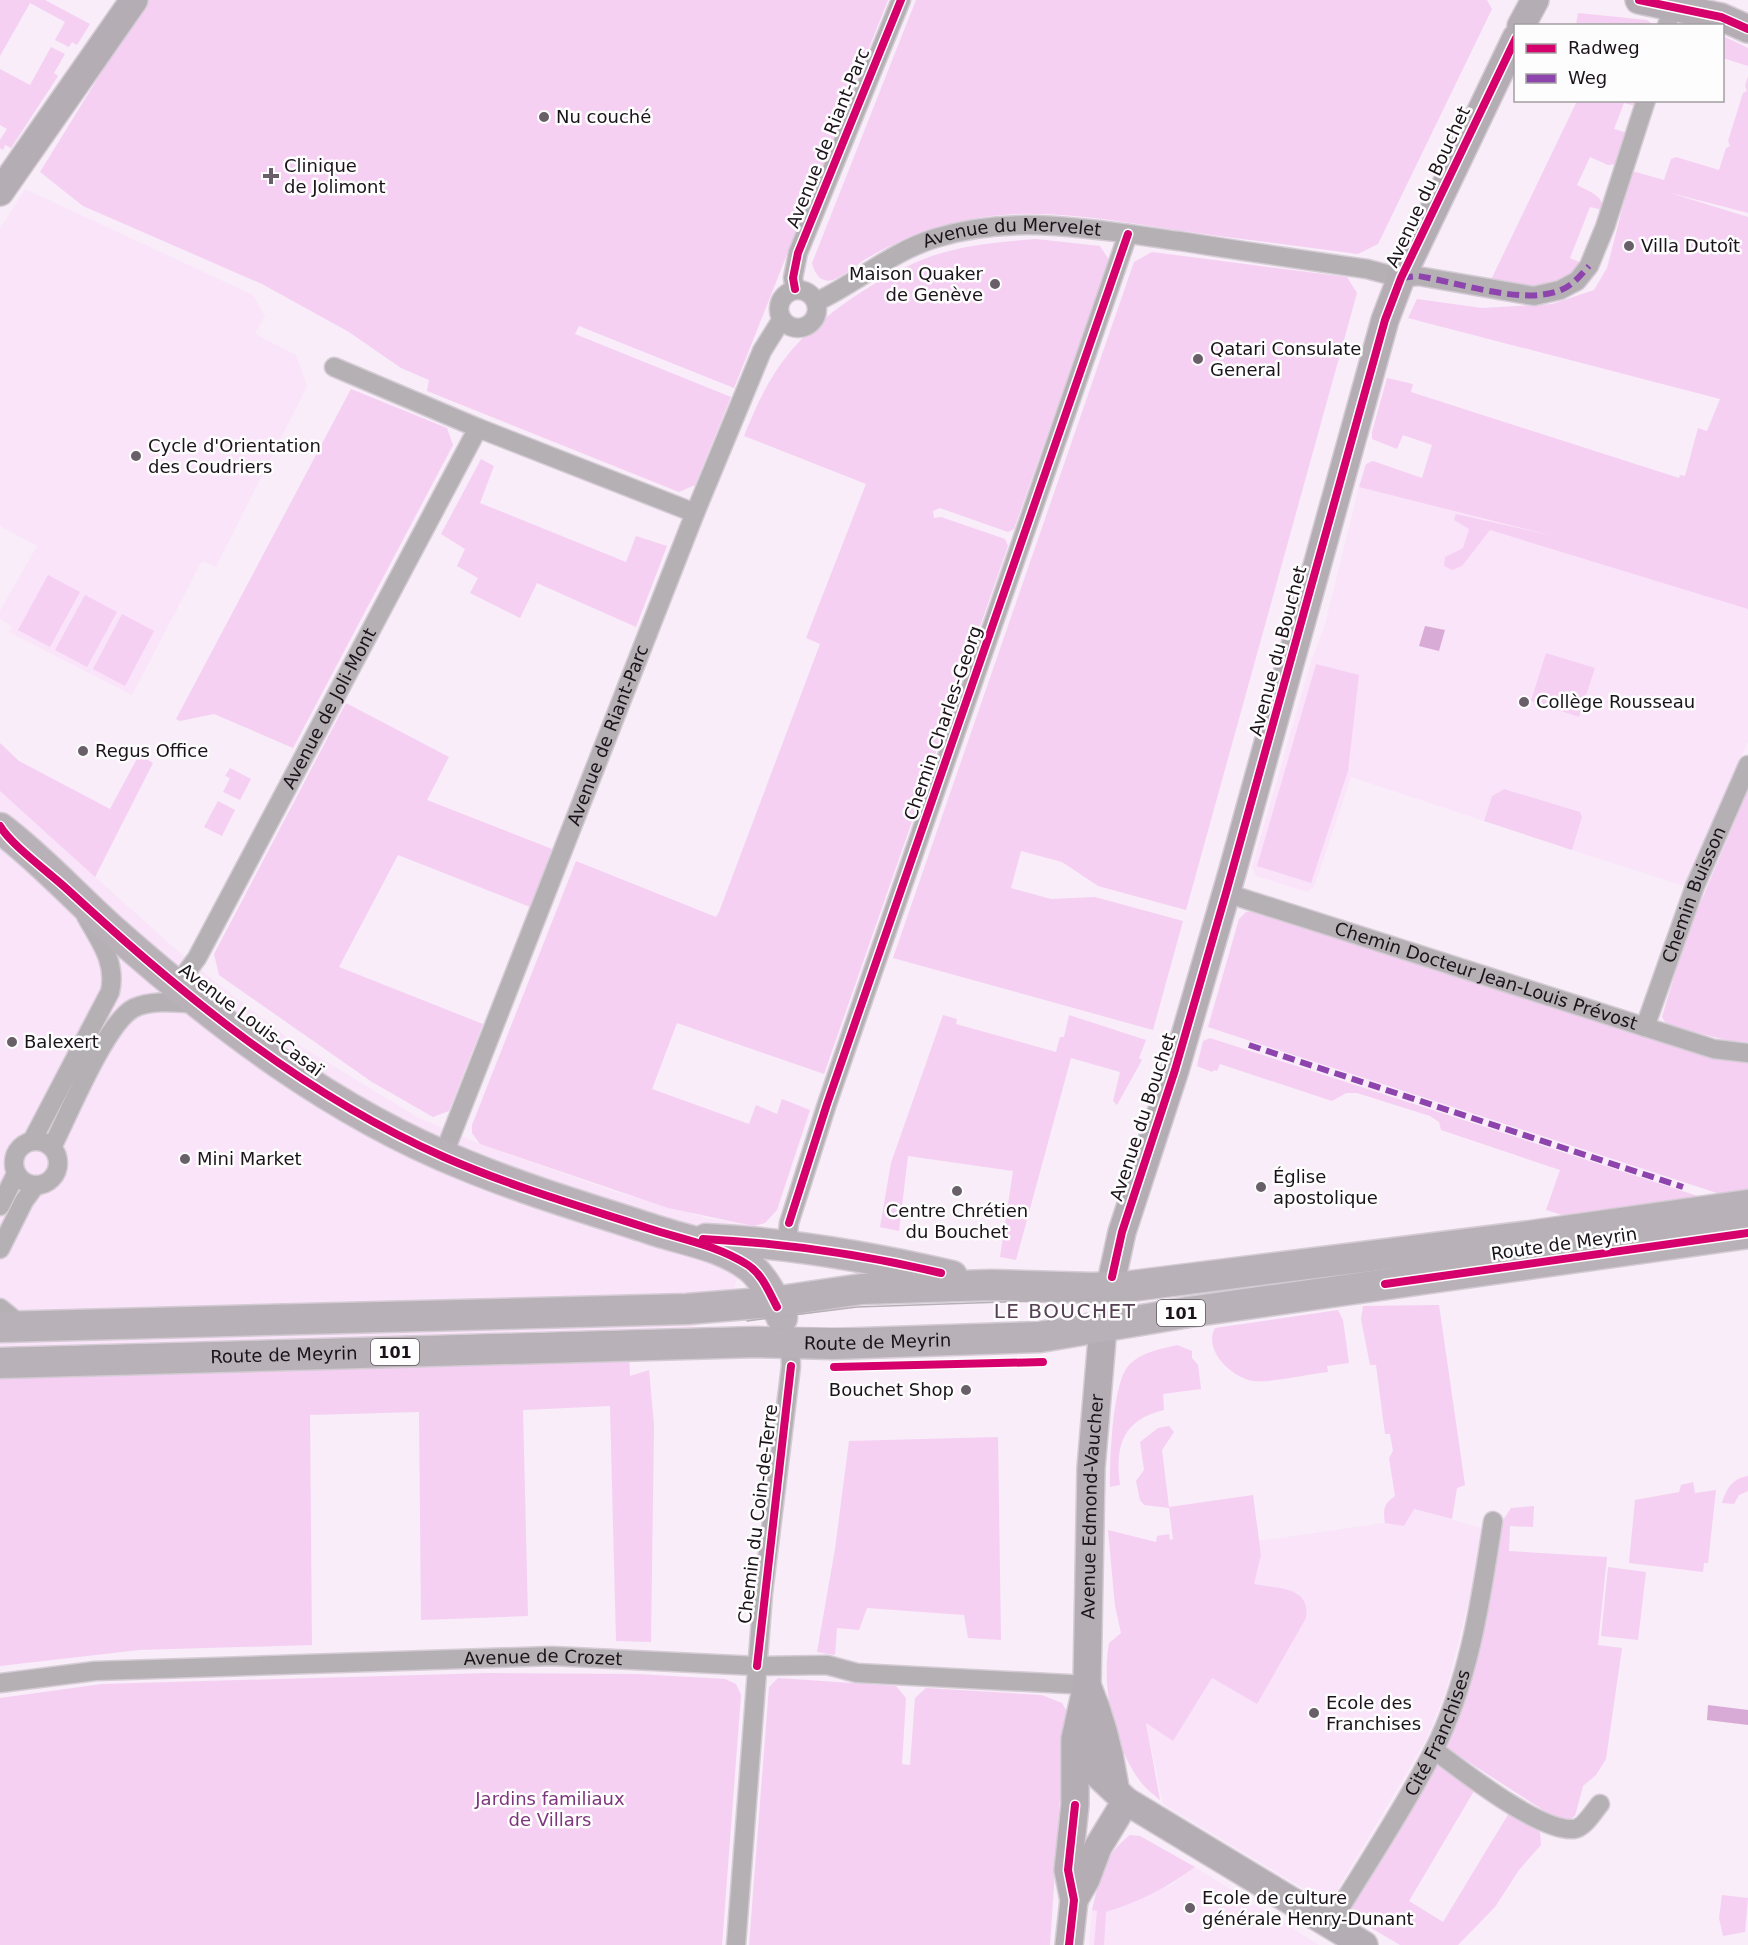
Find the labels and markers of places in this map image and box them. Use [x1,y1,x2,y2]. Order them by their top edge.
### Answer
place label: Nu couché [556,106,651,127]
marker: Nu couché [537,110,551,124]
place label: Clinique de Jolimont [284,155,386,197]
marker: Clinique de Jolimont [262,167,280,185]
place label: Villa Dutoît [1641,235,1740,256]
marker: Villa Dutoît [1622,239,1636,253]
place label: Maison Quaker de Genève [849,263,984,305]
marker: Maison Quaker de Genève [988,277,1002,291]
place label: Qatari Consulate General [1210,338,1361,380]
marker: Qatari Consulate General [1191,352,1205,366]
place label: Cycle d'Orientation des Coudriers [148,435,321,477]
marker: Cycle d'Orientation des Coudriers [129,449,143,463]
place label: Collège Rousseau [1536,691,1695,712]
marker: Collège Rousseau [1517,695,1531,709]
place label: Regus Office [95,740,208,761]
marker: Regus Office [76,744,90,758]
place label: Balexert [24,1031,99,1052]
marker: Balexert [5,1035,19,1049]
place label: Mini Market [197,1148,302,1169]
marker: Mini Market [178,1152,192,1166]
place label: Église apostolique [1273,1166,1378,1208]
marker: Église apostolique [1254,1180,1268,1194]
marker: Centre Chrétien du Bouchet [950,1184,964,1198]
place label: Centre Chrétien du Bouchet [886,1200,1028,1242]
place label: Bouchet Shop [829,1379,954,1400]
marker: Bouchet Shop [959,1383,973,1397]
place label: Ecole des Franchises [1326,1692,1421,1734]
marker: Ecole des Franchises [1307,1706,1321,1720]
place label: Ecole de culture générale Henry-Dunant [1202,1887,1414,1929]
marker: Ecole de culture générale Henry-Dunant [1183,1901,1197,1915]

